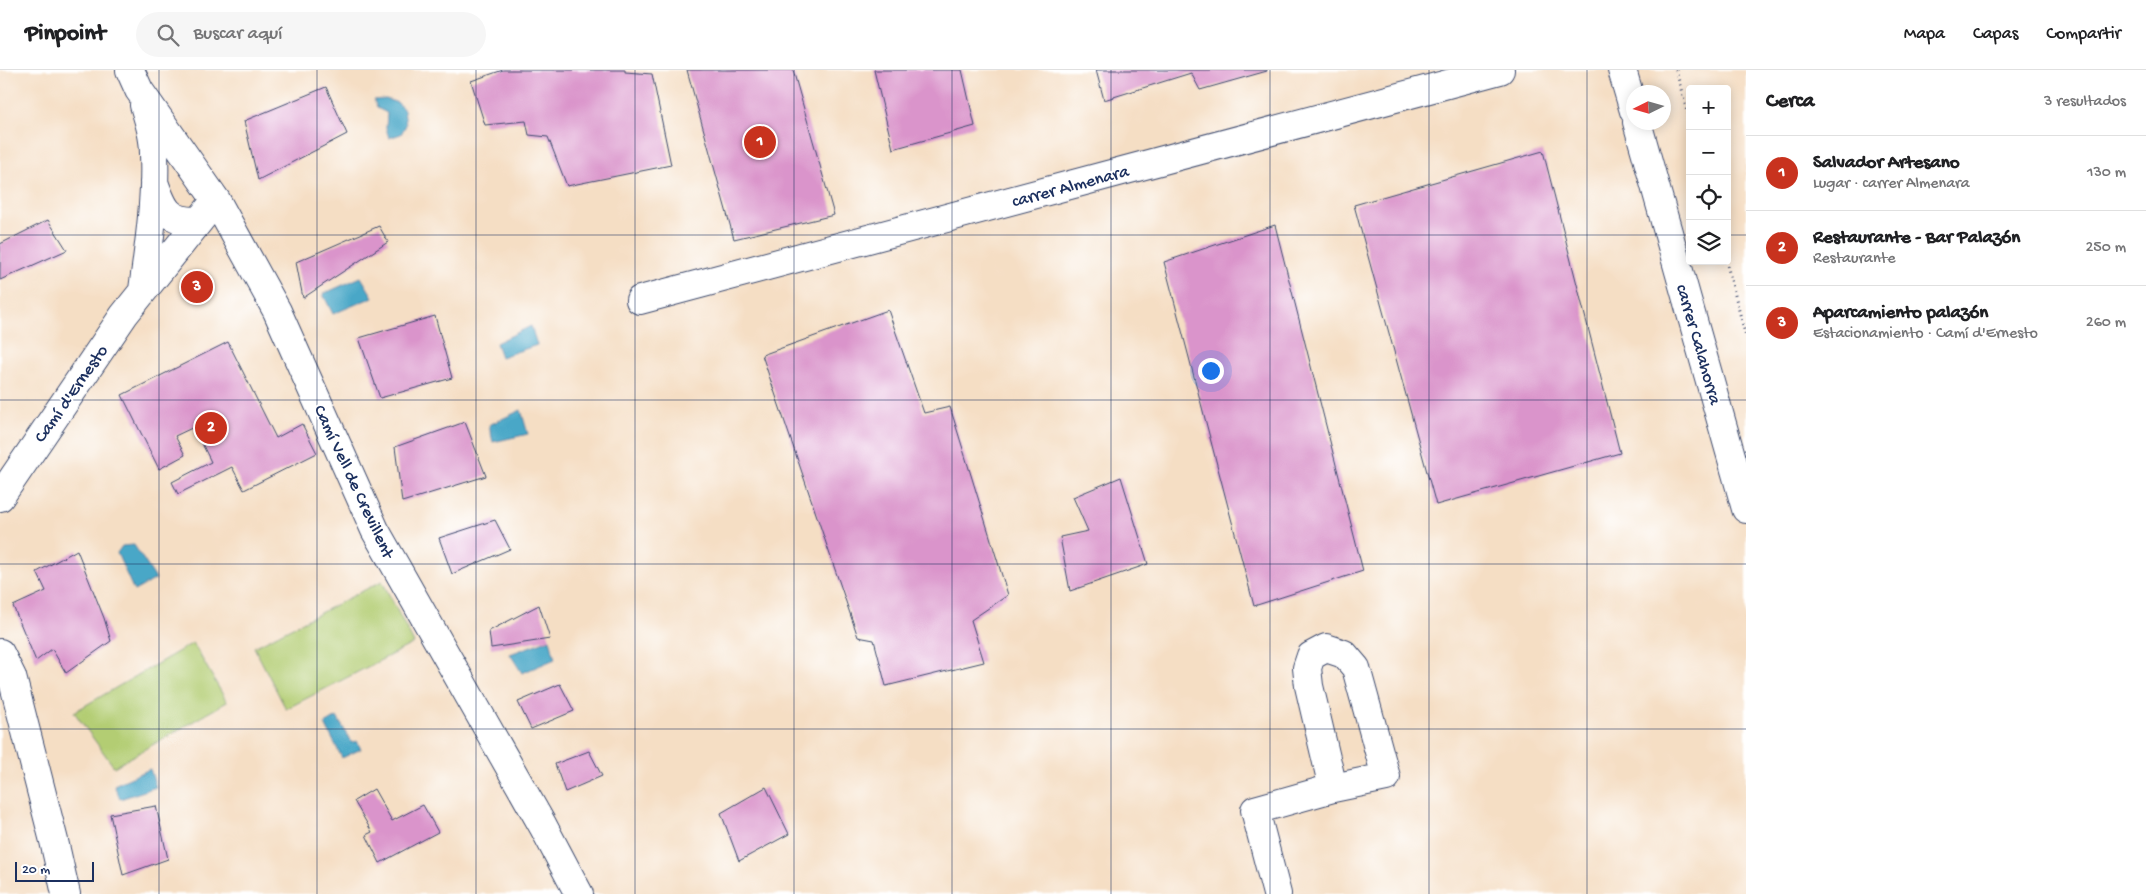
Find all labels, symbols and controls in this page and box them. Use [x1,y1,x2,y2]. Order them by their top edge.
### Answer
search box [136,12,486,57]
text: Pinpoint [25,20,106,49]
icon: search [154,21,182,49]
text: Buscar aquí [194,23,282,46]
text: Mapa [1904,24,1945,45]
text: Capas [1973,24,2018,45]
text: Compartir [2046,24,2121,45]
north arrow [1626,85,1671,130]
map controls [1686,85,1731,265]
button: + [1686,85,1731,130]
text: Cerca [1766,90,1814,115]
text: 3 resultados [2044,93,2126,112]
pin: 1 [744,123,776,161]
button: − [1686,130,1731,175]
text: Salvador Artesano [1813,152,1960,175]
street label: carrer Almenara [1010,161,1132,213]
text: 1 [1779,164,1785,183]
text: 130 m [2087,164,2126,183]
button: locate [1686,175,1731,220]
text: Lugar · carrer Almenara [1813,175,1970,194]
button: layers [1686,220,1731,265]
text: Restaurante - Bar Palazón [1813,227,2020,250]
text: 2 [1778,239,1786,258]
text: 250 m [2086,239,2126,258]
text: Restaurante [1813,250,1895,269]
pin: 3 [181,268,213,306]
street label: carrer Calahorra [1670,282,1725,408]
text: Aparcamiento palazón [1813,302,1988,325]
text: 3 [1778,314,1786,333]
text: 260 m [2086,314,2126,333]
text: Estacionamiento · Camí d'Ernesto [1813,325,2038,344]
street label: Camí d'Ernesto [31,341,114,447]
your location [1198,358,1224,384]
street label: Camí Vell de Crevillent [308,402,398,564]
pin: 2 [195,409,227,447]
scale bar [15,859,94,882]
text: 20 m [22,862,50,879]

